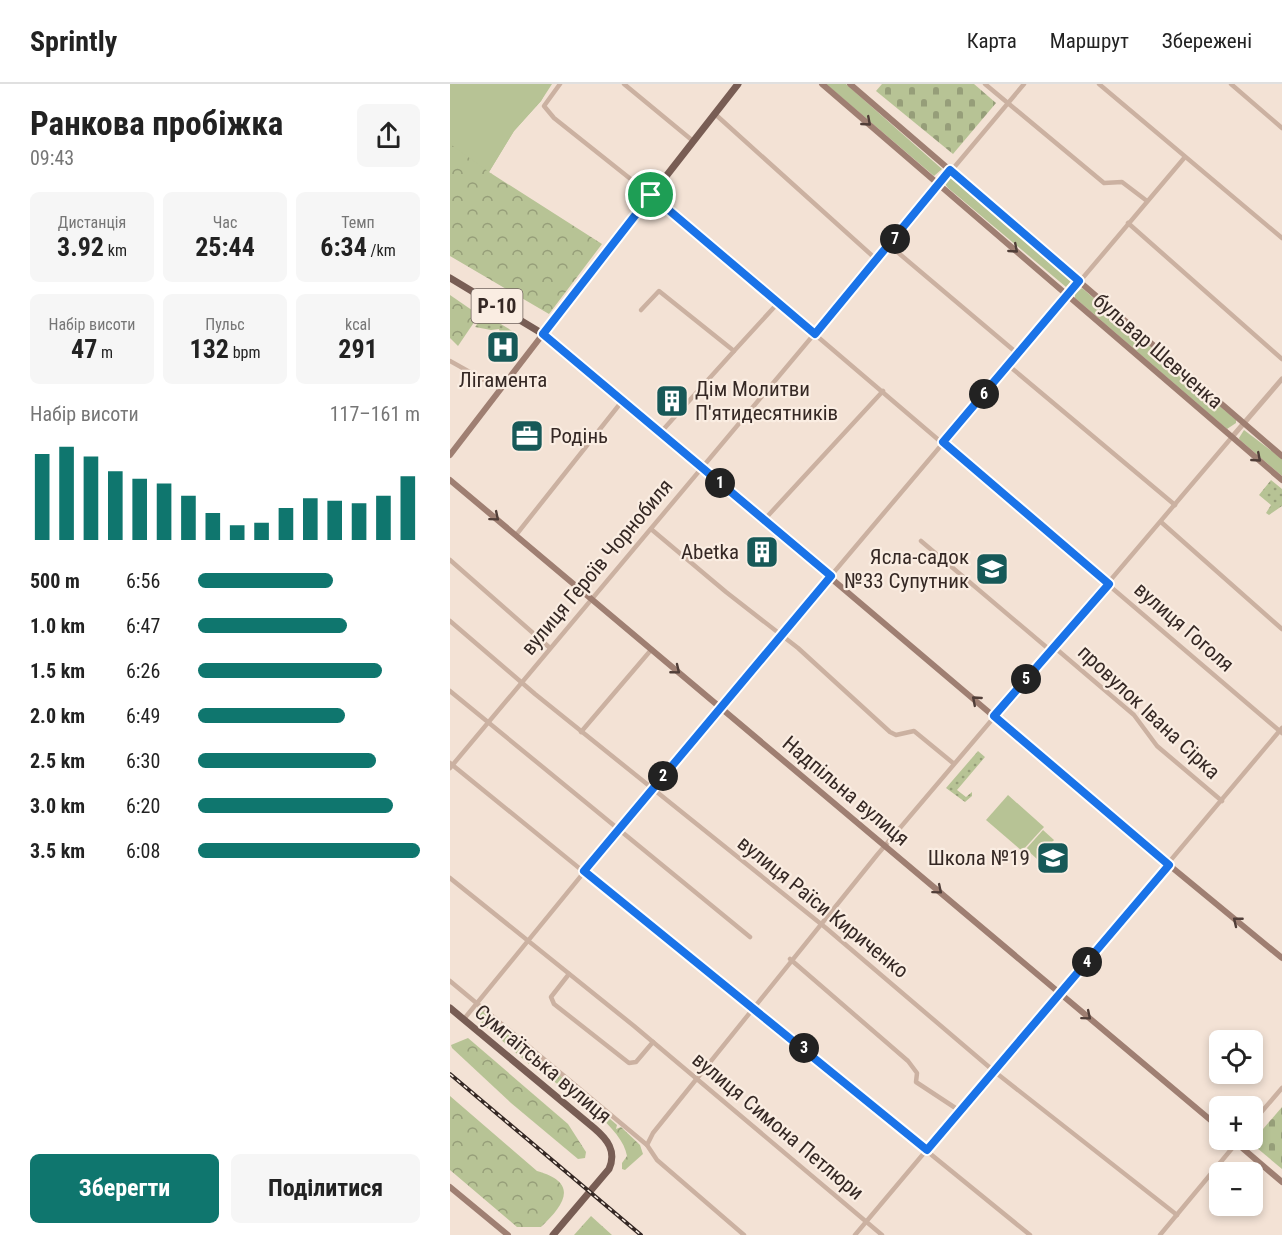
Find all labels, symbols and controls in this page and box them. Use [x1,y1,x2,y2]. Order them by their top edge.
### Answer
text: Sprintly [30,25,117,58]
text: Карта [967,29,1017,53]
text: Маршрут [1050,29,1129,53]
text: Збережені [1162,29,1252,53]
text: Ранкова пробіжка [30,104,283,143]
button: share [357,104,420,167]
one-way arrow [860,115,871,126]
text: 09:43 [30,146,74,170]
pin [625,169,676,220]
icon: arrive [634,178,667,211]
text: Дистанція [58,213,126,232]
text: Час [213,213,237,232]
text: Темп [341,213,375,232]
pin: 7 [880,224,910,254]
text: 7 [891,229,899,248]
text: 3.92 [57,232,104,262]
text: 25:44 [195,232,255,262]
text: 6:34 [320,232,367,262]
text: km [104,241,127,260]
text: /km [367,241,396,260]
one-way arrow [1007,242,1018,253]
street label: бульвар Шевченка [1088,288,1228,414]
road number: Р-10 [472,289,522,323]
text: Набір висоти [49,315,135,334]
text: Пульс [205,315,245,334]
text: kcal [345,315,371,334]
hospital icon: Лігамента [485,329,521,365]
text: 47 [71,334,97,364]
text: 132 [190,334,229,364]
text: 291 [338,334,378,364]
text: m [97,343,113,362]
text: bpm [229,343,260,362]
place label: Лігамента [459,368,547,392]
place label: Дім Молитви П'ятидесятників [695,377,838,425]
pin: 6 [969,379,999,409]
building icon: Дім Молитви П'ятидесятників [654,383,690,419]
text: 6 [980,384,988,403]
text: Набір висоти [30,402,139,426]
text: 117–161 m [330,402,420,426]
office icon: Родінь [509,418,545,454]
place label: Родінь [550,424,608,448]
one-way arrow [1250,451,1261,462]
pin: 1 [705,468,735,498]
text: 1 [716,473,724,492]
street label: вулиця Героїв Чорнобиля [516,474,678,660]
one-way arrow [488,510,499,521]
building icon: Abetka [744,534,780,570]
place label: Abetka [681,540,739,564]
place label: Ясла-садок №33 Супутник [844,545,969,593]
school or university icon: Ясла-садок №33 Супутник [974,551,1010,587]
text: 500 m [30,569,80,593]
text: 6:56 [126,569,160,593]
street label: вулиця Гоголя [1129,577,1239,677]
text: 1.0 km [30,614,85,638]
text: 6:47 [126,614,160,638]
street label: провулок Івана Сірка [1073,640,1225,784]
text: 1.5 km [30,659,85,683]
text: 6:26 [126,659,160,683]
one-way arrow [669,663,680,674]
pin: 5 [1011,664,1041,694]
text: 5 [1022,669,1030,688]
one-way arrow [972,696,983,707]
text: 2.0 km [30,704,85,728]
text: 6:49 [126,704,160,728]
street label: Надпільна вулиця [778,731,914,851]
text: 2.5 km [30,749,85,773]
text: 6:30 [126,749,160,773]
pin: 2 [648,761,678,791]
text: 2 [659,766,667,785]
text: 3.0 km [30,794,85,818]
text: 6:20 [126,794,160,818]
street label: вулиця Раїси Кириченко [733,831,913,983]
text: 3.5 km [30,839,85,863]
text: 6:08 [126,839,160,863]
school or university icon: Школа №19 [1035,840,1071,876]
place label: Школа №19 [928,846,1030,870]
one-way arrow [931,883,942,894]
one-way arrow [1233,917,1244,928]
pin: 4 [1072,947,1102,977]
text: 4 [1083,952,1091,971]
street label: Сумгаїтська вулиця [470,1000,616,1128]
one-way arrow [1080,1008,1091,1019]
map controls [1209,1030,1263,1216]
button: locate [1209,1030,1263,1084]
pin: 3 [789,1033,819,1063]
text: 3 [800,1038,808,1057]
street label: вулиця Симона Петлюри [688,1047,868,1205]
button: + [1209,1096,1263,1150]
button: Зберегти [30,1154,219,1223]
button: Поділитися [231,1154,420,1223]
button: − [1209,1162,1263,1216]

